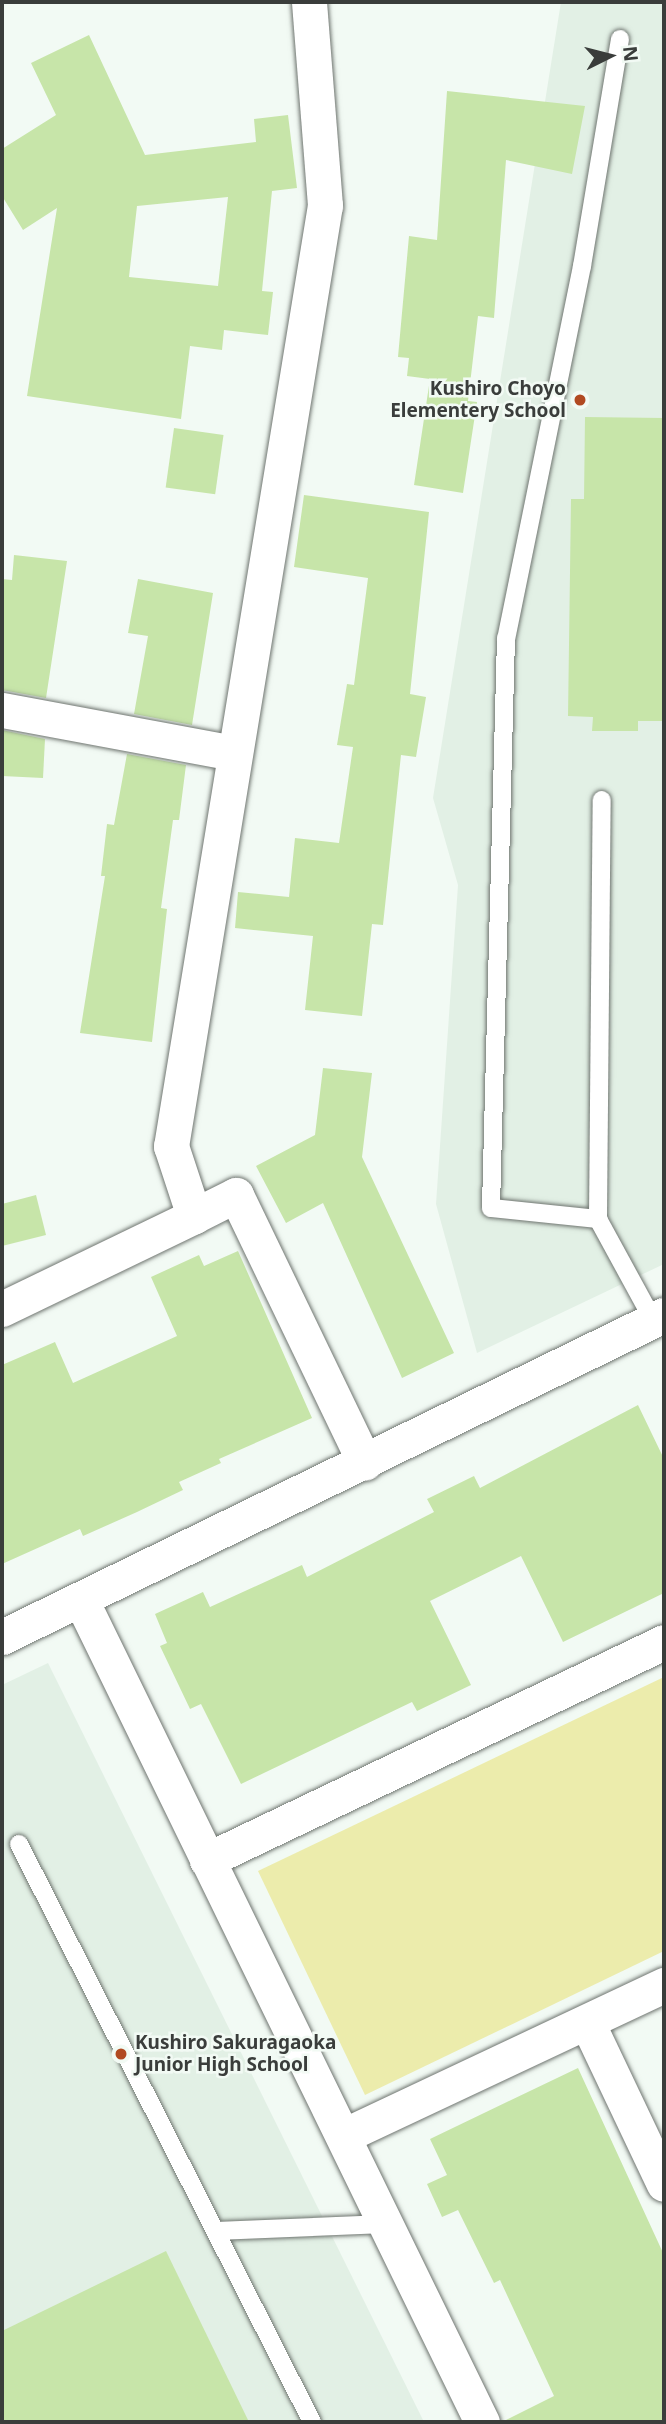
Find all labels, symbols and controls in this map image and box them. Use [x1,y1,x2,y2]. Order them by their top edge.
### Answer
north arrow [575,21,645,91]
text: N [617,45,645,63]
place label: Kushiro Choyo Elementery School [390,378,566,422]
marker: Kushiro Choyo Elementery School [572,392,588,408]
place label: Kushiro Sakuragaoka Junior High School [135,2032,336,2076]
marker: Kushiro Sakuragaoka Junior High School [113,2046,129,2062]

